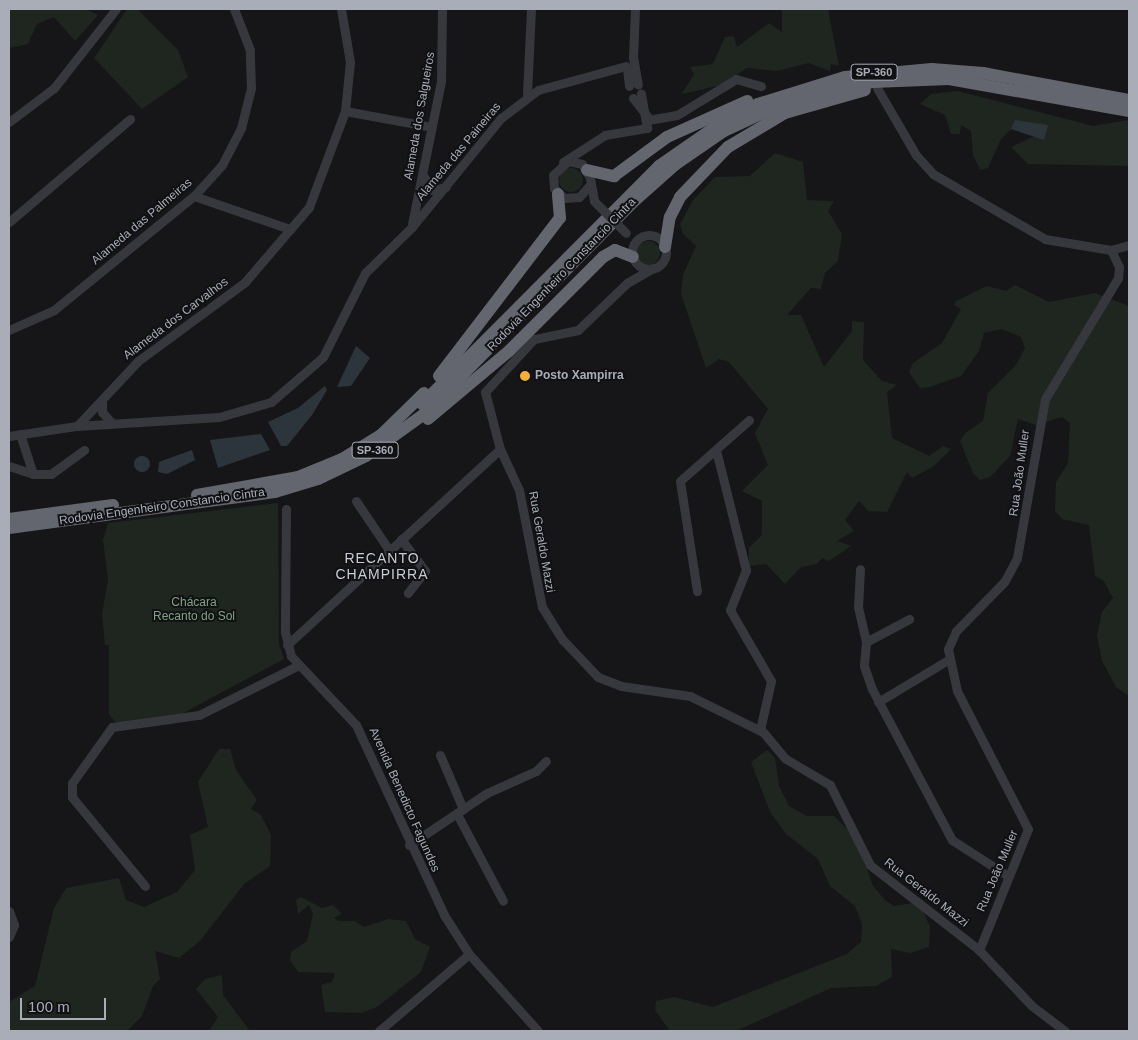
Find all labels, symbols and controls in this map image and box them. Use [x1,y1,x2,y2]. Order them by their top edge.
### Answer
street label: Alameda dos Salgueiros [402,51,438,181]
road number: SP-360 [850,64,898,80]
street label: Alameda das Paineiras [414,100,504,204]
street label: Alameda das Palmeiras [89,176,195,268]
street label: Rodovia Engenheiro Constancio Cintra [485,195,639,355]
street label: Alameda dos Carvalhos [121,275,231,363]
place label: Posto Xampirra [535,369,624,383]
marker: Posto Xampirra [519,370,531,382]
street label: Rua João Muller [1007,429,1033,517]
road number: SP-360 [351,442,399,458]
street label: Rodovia Engenheiro Constancio Cintra [58,485,266,529]
street label: Rua Geraldo Mazzi [525,490,557,594]
district label: RECANTO CHAMPIRRA [334,550,430,582]
park label: Chácara Recanto do Sol [153,596,235,624]
street label: Avenida Benedicto Fagundes [366,726,442,874]
street label: Rua João Muller [974,828,1022,914]
street label: Rua Geraldo Mazzi [881,856,971,930]
scale bar [22,988,109,1020]
text: 100 m [28,998,70,1015]

